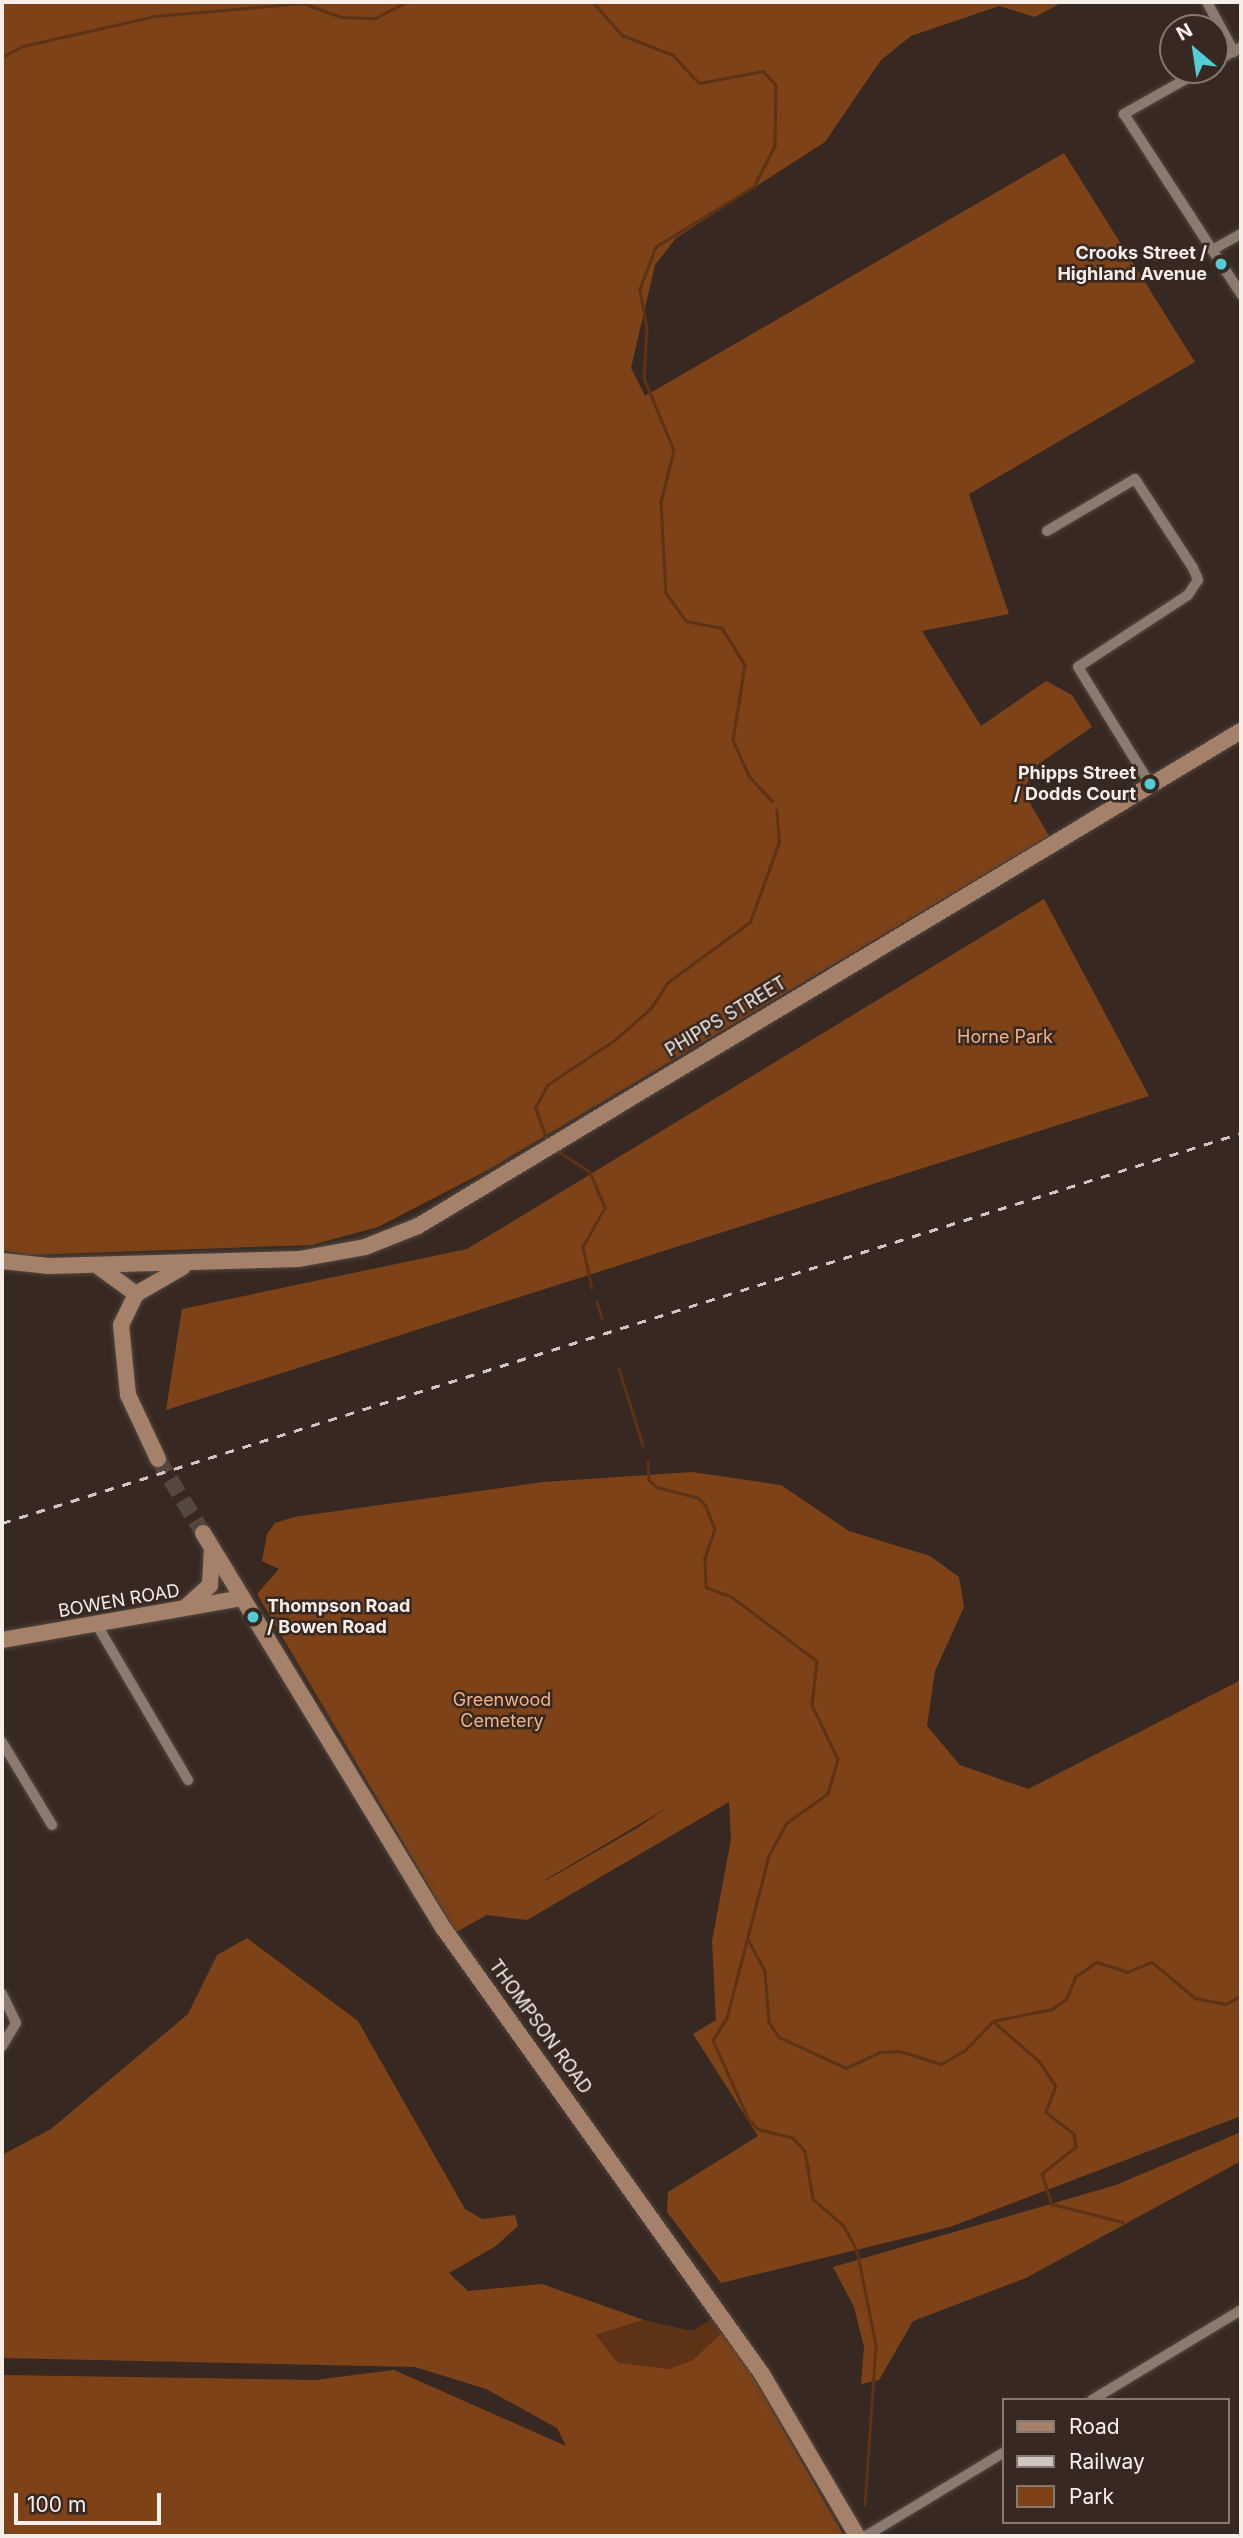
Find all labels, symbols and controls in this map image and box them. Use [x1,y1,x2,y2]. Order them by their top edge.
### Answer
north arrow [1159,14,1229,84]
text: N [1173,18,1196,46]
place label: Crooks Street / Highland Avenue [1057,243,1207,286]
marker: Crooks Street / Highland Avenue [1213,256,1229,272]
place label: Phipps Street / Dodds Court [1014,763,1136,806]
marker: Phipps Street / Dodds Court [1142,776,1158,792]
street label: PHIPPS STREET [662,972,790,1062]
park label: Horne Park [957,1026,1053,1048]
street label: BOWEN ROAD [57,1580,181,1622]
place label: Thompson Road / Bowen Road [267,1596,410,1638]
marker: Thompson Road / Bowen Road [245,1609,261,1625]
park label: Greenwood Cemetery [453,1690,551,1732]
street label: THOMPSON ROAD [484,1956,596,2098]
legend [1002,2398,1229,2524]
text: Road [1069,2414,1120,2439]
text: Railway [1069,2449,1145,2474]
scale bar [18,2478,164,2522]
text: Park [1069,2484,1114,2509]
text: 100 m [27,2492,86,2517]

